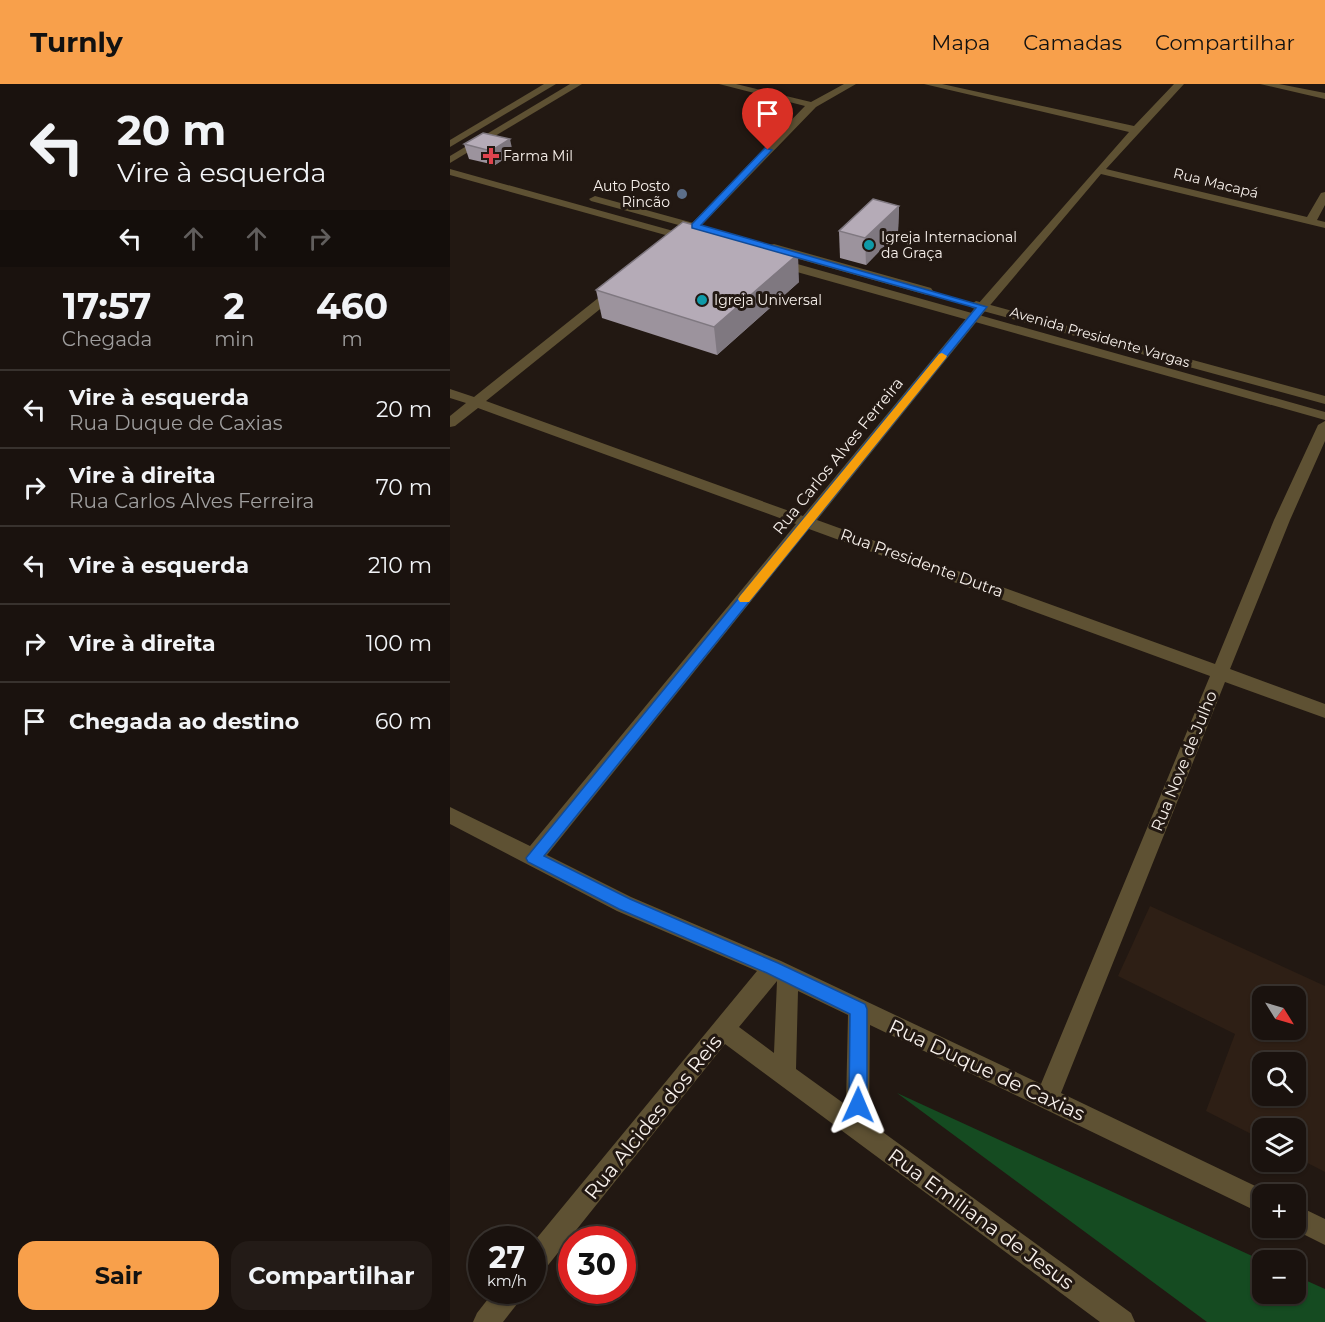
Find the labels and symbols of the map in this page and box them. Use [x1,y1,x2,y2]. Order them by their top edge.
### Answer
pin [742,88,793,150]
place label: Farma Mil [503,147,573,165]
marker: Farma Mil [484,149,498,163]
street label: Rua Macapá [1172,164,1260,202]
place label: Auto Posto Rincão [593,177,670,211]
marker: Auto Posto Rincão [675,187,689,201]
place label: Igreja Internacional da Graça [881,228,1017,262]
marker: Igreja Internacional da Graça [862,238,876,252]
place label: Igreja Universal [714,291,822,309]
marker: Igreja Universal [695,293,709,307]
street label: Avenida Presidente Vargas [1008,303,1192,371]
street label: Rua Carlos Alves Ferreira [769,374,907,538]
street label: Rua Presidente Dutra [838,525,1006,601]
street label: Rua Nove de Julho [1147,688,1221,834]
north arrow [1252,986,1306,1040]
street label: Rua Duque de Caxias [885,1014,1089,1126]
street label: Rua Alcides dos Reis [579,1030,727,1204]
position arrow [826,1073,890,1137]
street label: Rua Emiliana de Jesus [883,1143,1079,1295]
speed limit sign: 30 [558,1226,636,1304]

